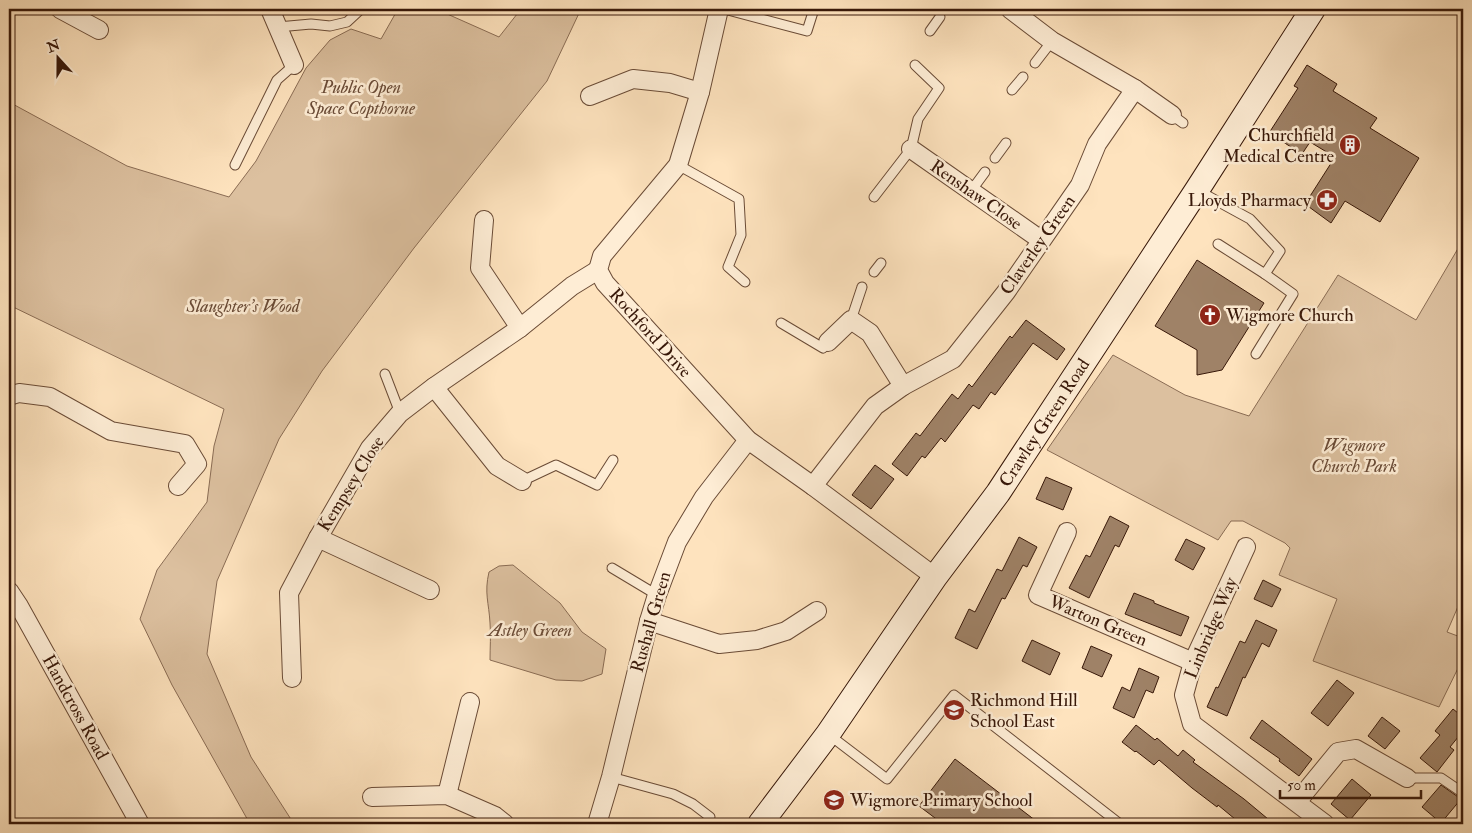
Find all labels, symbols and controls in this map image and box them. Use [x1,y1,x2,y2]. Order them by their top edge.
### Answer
north arrow [32,32,82,82]
text: N [44,36,63,57]
park label: Public Open Space Copthorne [306,76,416,120]
place label: Churchfield Medical Centre [1223,124,1334,168]
building icon: Churchfield Medical Centre [1338,133,1362,157]
street label: Renshaw Close [925,155,1027,235]
pharmacy icon: Lloyds Pharmacy [1315,188,1339,212]
place label: Lloyds Pharmacy [1188,189,1312,212]
street label: Claverley Green [995,191,1081,299]
street label: Rochford Drive [604,283,697,383]
park label: Slaughter's Wood [185,295,301,318]
church icon: Wigmore Church [1198,303,1222,327]
place label: Wigmore Church [1225,304,1354,327]
street label: Crawley Green Road [994,354,1095,491]
street label: Kempsey Close [313,432,390,536]
park label: Wigmore Church Park [1311,434,1397,478]
street label: Rushall Green [626,569,676,675]
street label: Linbridge Way [1179,573,1243,682]
street label: Warton Green [1045,590,1151,652]
park label: Astley Green [486,619,572,642]
street label: Handcross Road [37,650,113,764]
place label: Richmond Hill School East [970,689,1078,733]
school or university icon: Richmond Hill School East [942,698,966,722]
scale bar [1280,768,1421,800]
text: 50 m [1287,776,1316,795]
school or university icon: Wigmore Primary School [822,788,846,812]
place label: Wigmore Primary School [849,789,1033,812]

